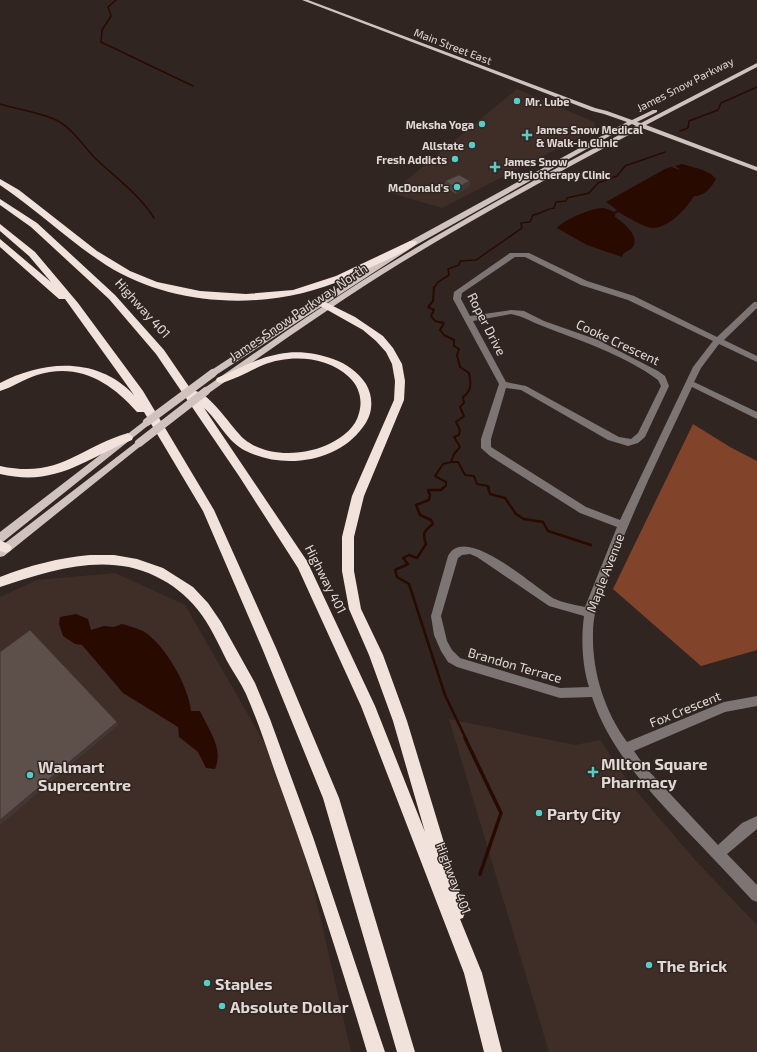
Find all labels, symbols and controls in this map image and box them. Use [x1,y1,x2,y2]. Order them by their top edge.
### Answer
street label: Main Street East [412,25,494,67]
street label: James Snow Parkway [634,54,736,114]
place label: Mr. Lube [525,95,569,108]
marker: Mr. Lube [512,96,522,106]
place label: Meksha Yoga [406,118,474,131]
marker: Meksha Yoga [477,119,487,129]
place label: James Snow Medical & Walk-in Clinic [536,123,643,149]
marker: James Snow Medical & Walk-in Clinic [521,129,533,141]
place label: Allstate [422,139,464,152]
marker: Allstate [467,140,477,150]
place label: Fresh Addicts [376,153,447,166]
marker: Fresh Addicts [450,154,460,164]
place label: James Snow Physiotherapy Clinic [504,155,611,182]
marker: James Snow Physiotherapy Clinic [489,161,501,173]
place label: McDonald's [388,181,449,194]
marker: McDonald's [452,182,462,192]
street label: James Snow Parkway North [226,260,370,364]
street label: Highway 401 [112,275,174,341]
street label: Roper Drive [464,290,510,358]
street label: Cooke Crescent [574,316,662,368]
street label: Maple Avenue [583,531,627,615]
street label: Highway 401 [302,542,350,616]
street label: Brandon Terrace [466,644,564,686]
street label: Fox Crescent [647,687,723,731]
place label: MIlton Square Pharmacy [601,754,708,792]
place label: Walmart Supercentre [38,757,131,794]
marker: MIlton Square Pharmacy [588,767,598,777]
marker: Walmart Supercentre [25,770,35,780]
place label: Party City [547,804,621,824]
marker: Party City [534,808,544,818]
street label: Highway 401 [433,840,475,916]
place label: The Brick [657,956,727,975]
marker: The Brick [644,960,654,970]
place label: Staples [215,974,272,993]
marker: Staples [202,978,212,988]
place label: Absolute Dollar [230,997,349,1016]
marker: Absolute Dollar [217,1001,227,1011]

